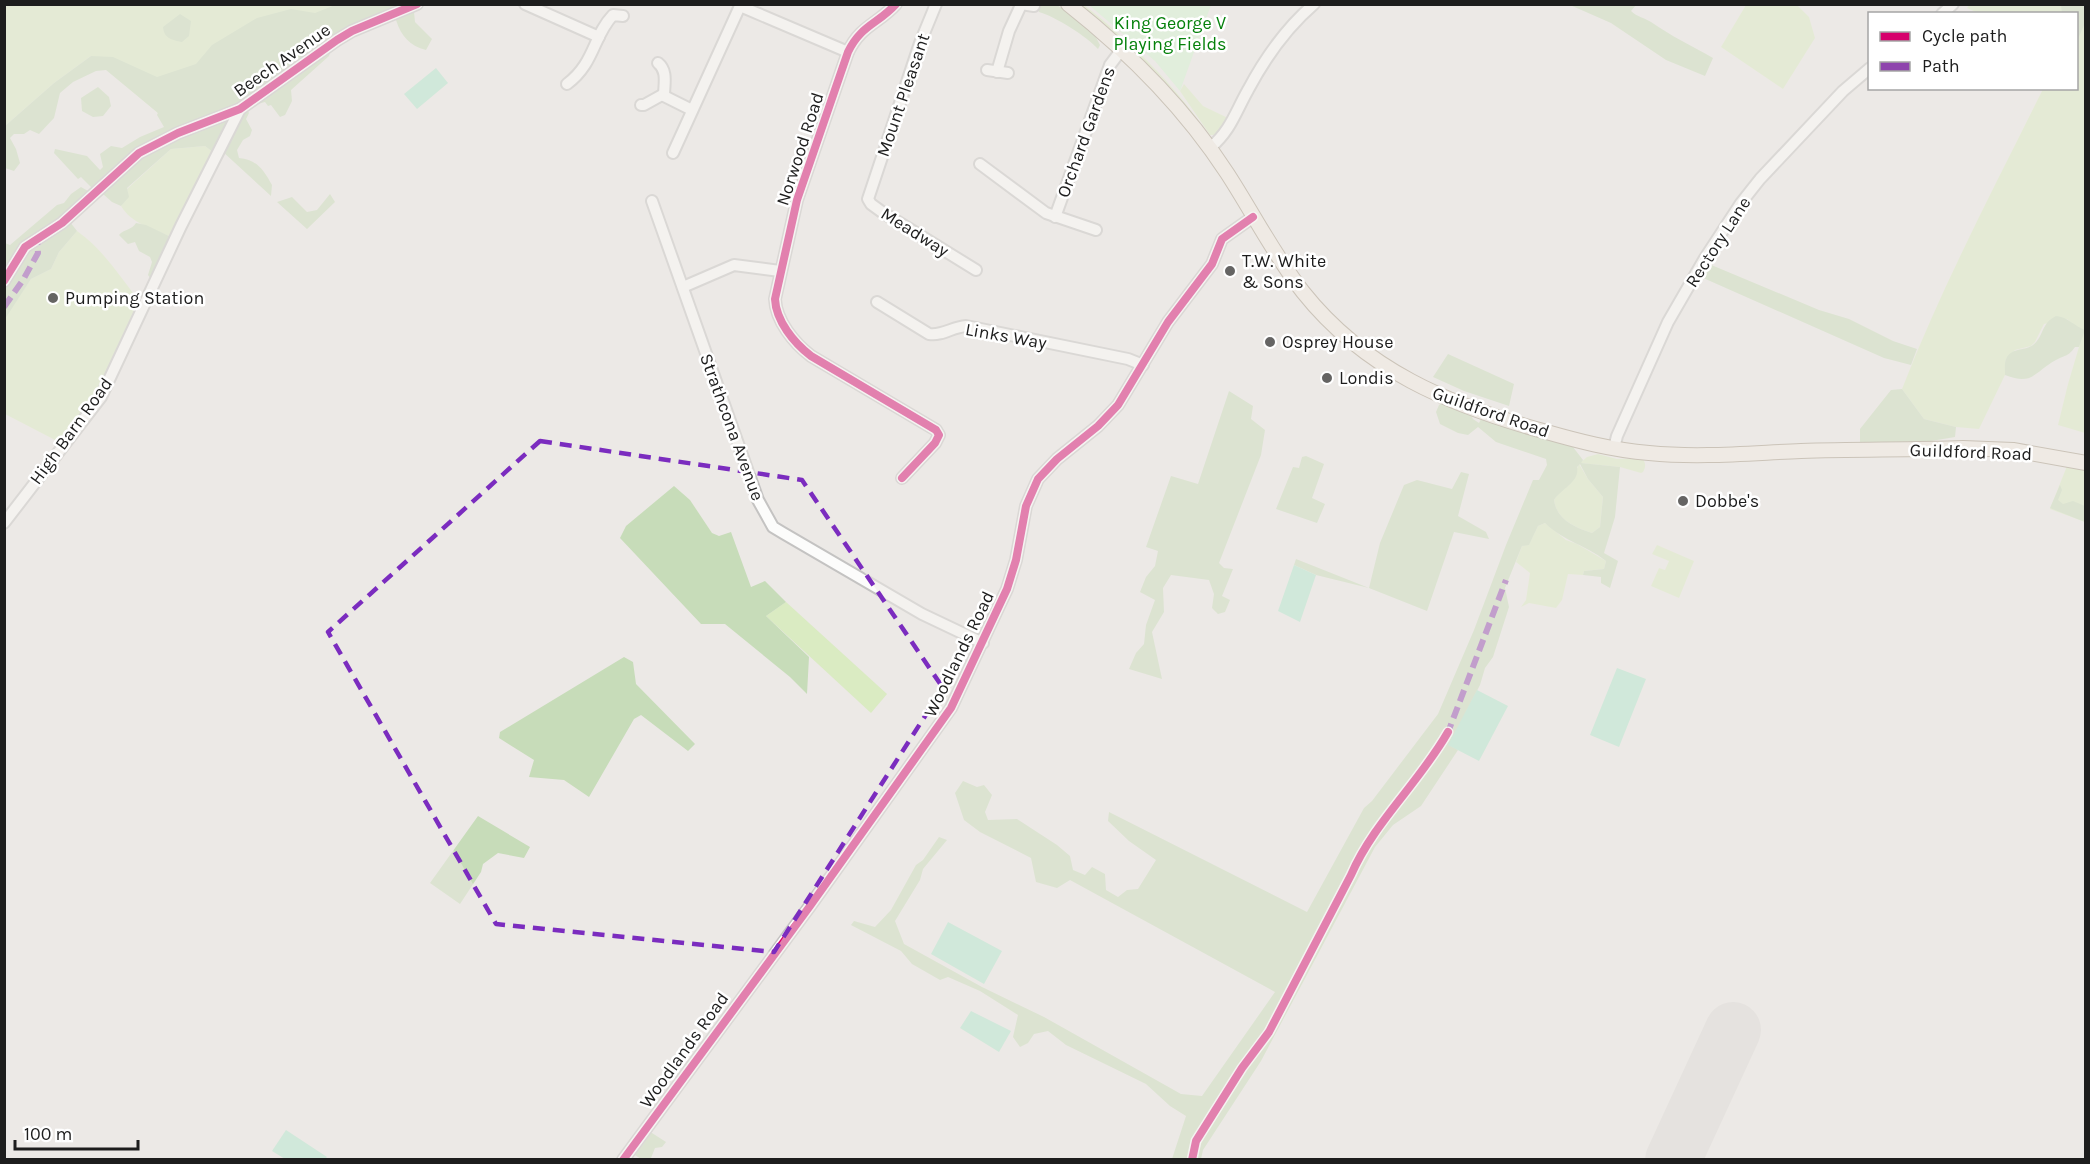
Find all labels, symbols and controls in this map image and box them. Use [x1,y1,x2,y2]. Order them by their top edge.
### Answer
park label: King George V Playing Fields [1113,12,1227,55]
legend [1868,12,2078,90]
street label: Beech Avenue [229,18,335,102]
text: Cycle path [1922,25,2007,47]
street label: Mount Pleasant [872,30,934,160]
text: Path [1922,55,1960,77]
street label: Orchard Gardens [1052,63,1120,201]
street label: Norwood Road [771,90,829,208]
street label: Rectory Lane [1681,192,1755,292]
street label: Meadway [877,202,954,262]
place label: T.W. White & Sons [1242,250,1326,293]
marker: T.W. White & Sons [1223,264,1237,278]
place label: Pumping Station [65,287,204,309]
marker: Pumping Station [46,291,60,305]
street label: Links Way [964,318,1049,354]
place label: Osprey House [1282,331,1393,353]
marker: Osprey House [1263,335,1277,349]
street label: Strathcona Avenue [695,350,769,504]
place label: Londis [1339,367,1394,389]
marker: Londis [1320,371,1334,385]
street label: High Barn Road [25,373,117,489]
street label: Guildford Road [1430,382,1552,442]
street label: Guildford Road [1909,439,2033,465]
place label: Dobbe's [1695,490,1759,512]
marker: Dobbe's [1676,494,1690,508]
street label: Woodlands Road [919,587,999,721]
street label: Woodlands Road [635,988,733,1112]
scale bar [15,1113,138,1151]
text: 100 m [24,1123,72,1145]

